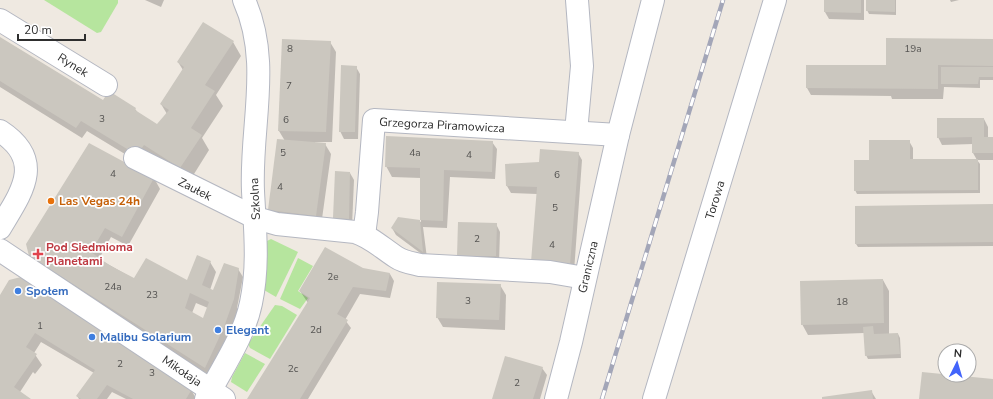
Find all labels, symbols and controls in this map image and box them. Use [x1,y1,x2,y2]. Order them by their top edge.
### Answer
scale bar [18,16,85,42]
text: 20 m [24,22,52,38]
house number: 8 [287,42,293,56]
house number: 19a [904,42,922,56]
street label: Rynek [55,49,92,81]
house number: 7 [286,79,292,93]
house number: 3 [99,112,105,126]
house number: 6 [283,113,289,127]
street label: Grzegorza Piramowicza [379,114,505,136]
house number: 5 [280,146,286,160]
house number: 4a [409,146,421,160]
house number: 4 [466,148,472,162]
house number: 4 [110,167,116,181]
house number: 6 [554,168,560,182]
street label: Zaułek [175,174,216,205]
street label: Szkolna [246,178,264,220]
street label: Torowa [701,178,729,222]
house number: 4 [277,180,283,194]
place label: Las Vegas 24h [59,193,140,209]
marker: Las Vegas 24h [46,196,56,206]
house number: 5 [552,201,558,215]
house number: 2 [474,232,480,246]
house number: 4 [549,238,555,252]
place label: Pod Siedmioma Planetami [46,239,133,269]
street label: Graniczna [574,239,602,295]
marker: Pod Siedmioma Planetami [33,249,43,259]
house number: 2e [327,270,339,284]
house number: 24a [104,280,122,294]
place label: Społem [26,283,68,299]
marker: Społem [13,286,23,296]
house number: 23 [146,288,158,302]
house number: 3 [465,294,471,308]
house number: 18 [836,295,848,309]
house number: 1 [37,319,43,333]
place label: Elegant [226,322,269,338]
house number: 2d [310,323,322,337]
marker: Elegant [213,325,223,335]
place label: Malibu Solarium [100,329,191,345]
marker: Malibu Solarium [87,332,97,342]
north arrow [937,343,977,383]
text: N [953,346,963,361]
street label: Mikołaja [159,352,205,390]
house number: 2 [117,357,123,371]
house number: 2c [288,362,299,376]
house number: 3 [149,366,155,380]
house number: 2 [514,376,520,390]

